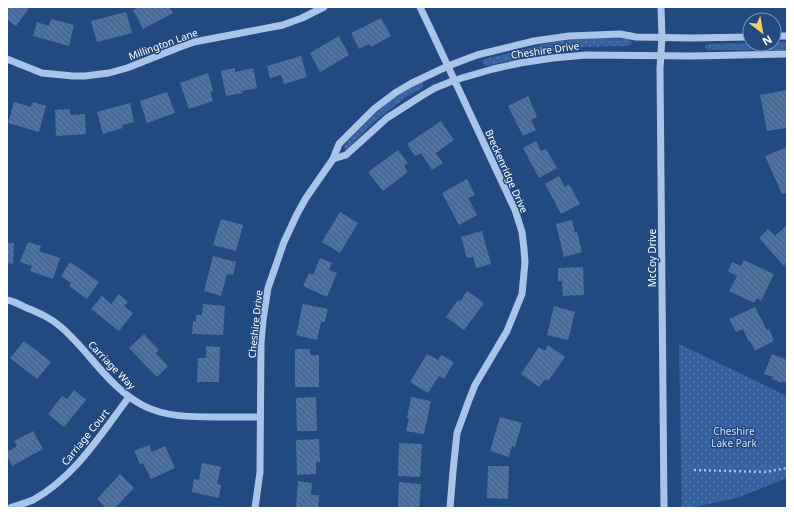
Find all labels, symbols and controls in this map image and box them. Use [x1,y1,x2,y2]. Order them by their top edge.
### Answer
north arrow [742,12,782,52]
street label: Millington Lane [126,25,200,63]
text: N [760,32,775,50]
street label: Cheshire Drive [510,38,580,62]
street label: Breckenridge Drive [482,127,532,215]
street label: McCoy Drive [645,228,659,287]
street label: Cheshire Drive [244,289,266,359]
street label: Carriage Way [85,338,139,393]
street label: Carriage Court [58,405,112,468]
park label: Cheshire Lake Park [711,424,757,450]

